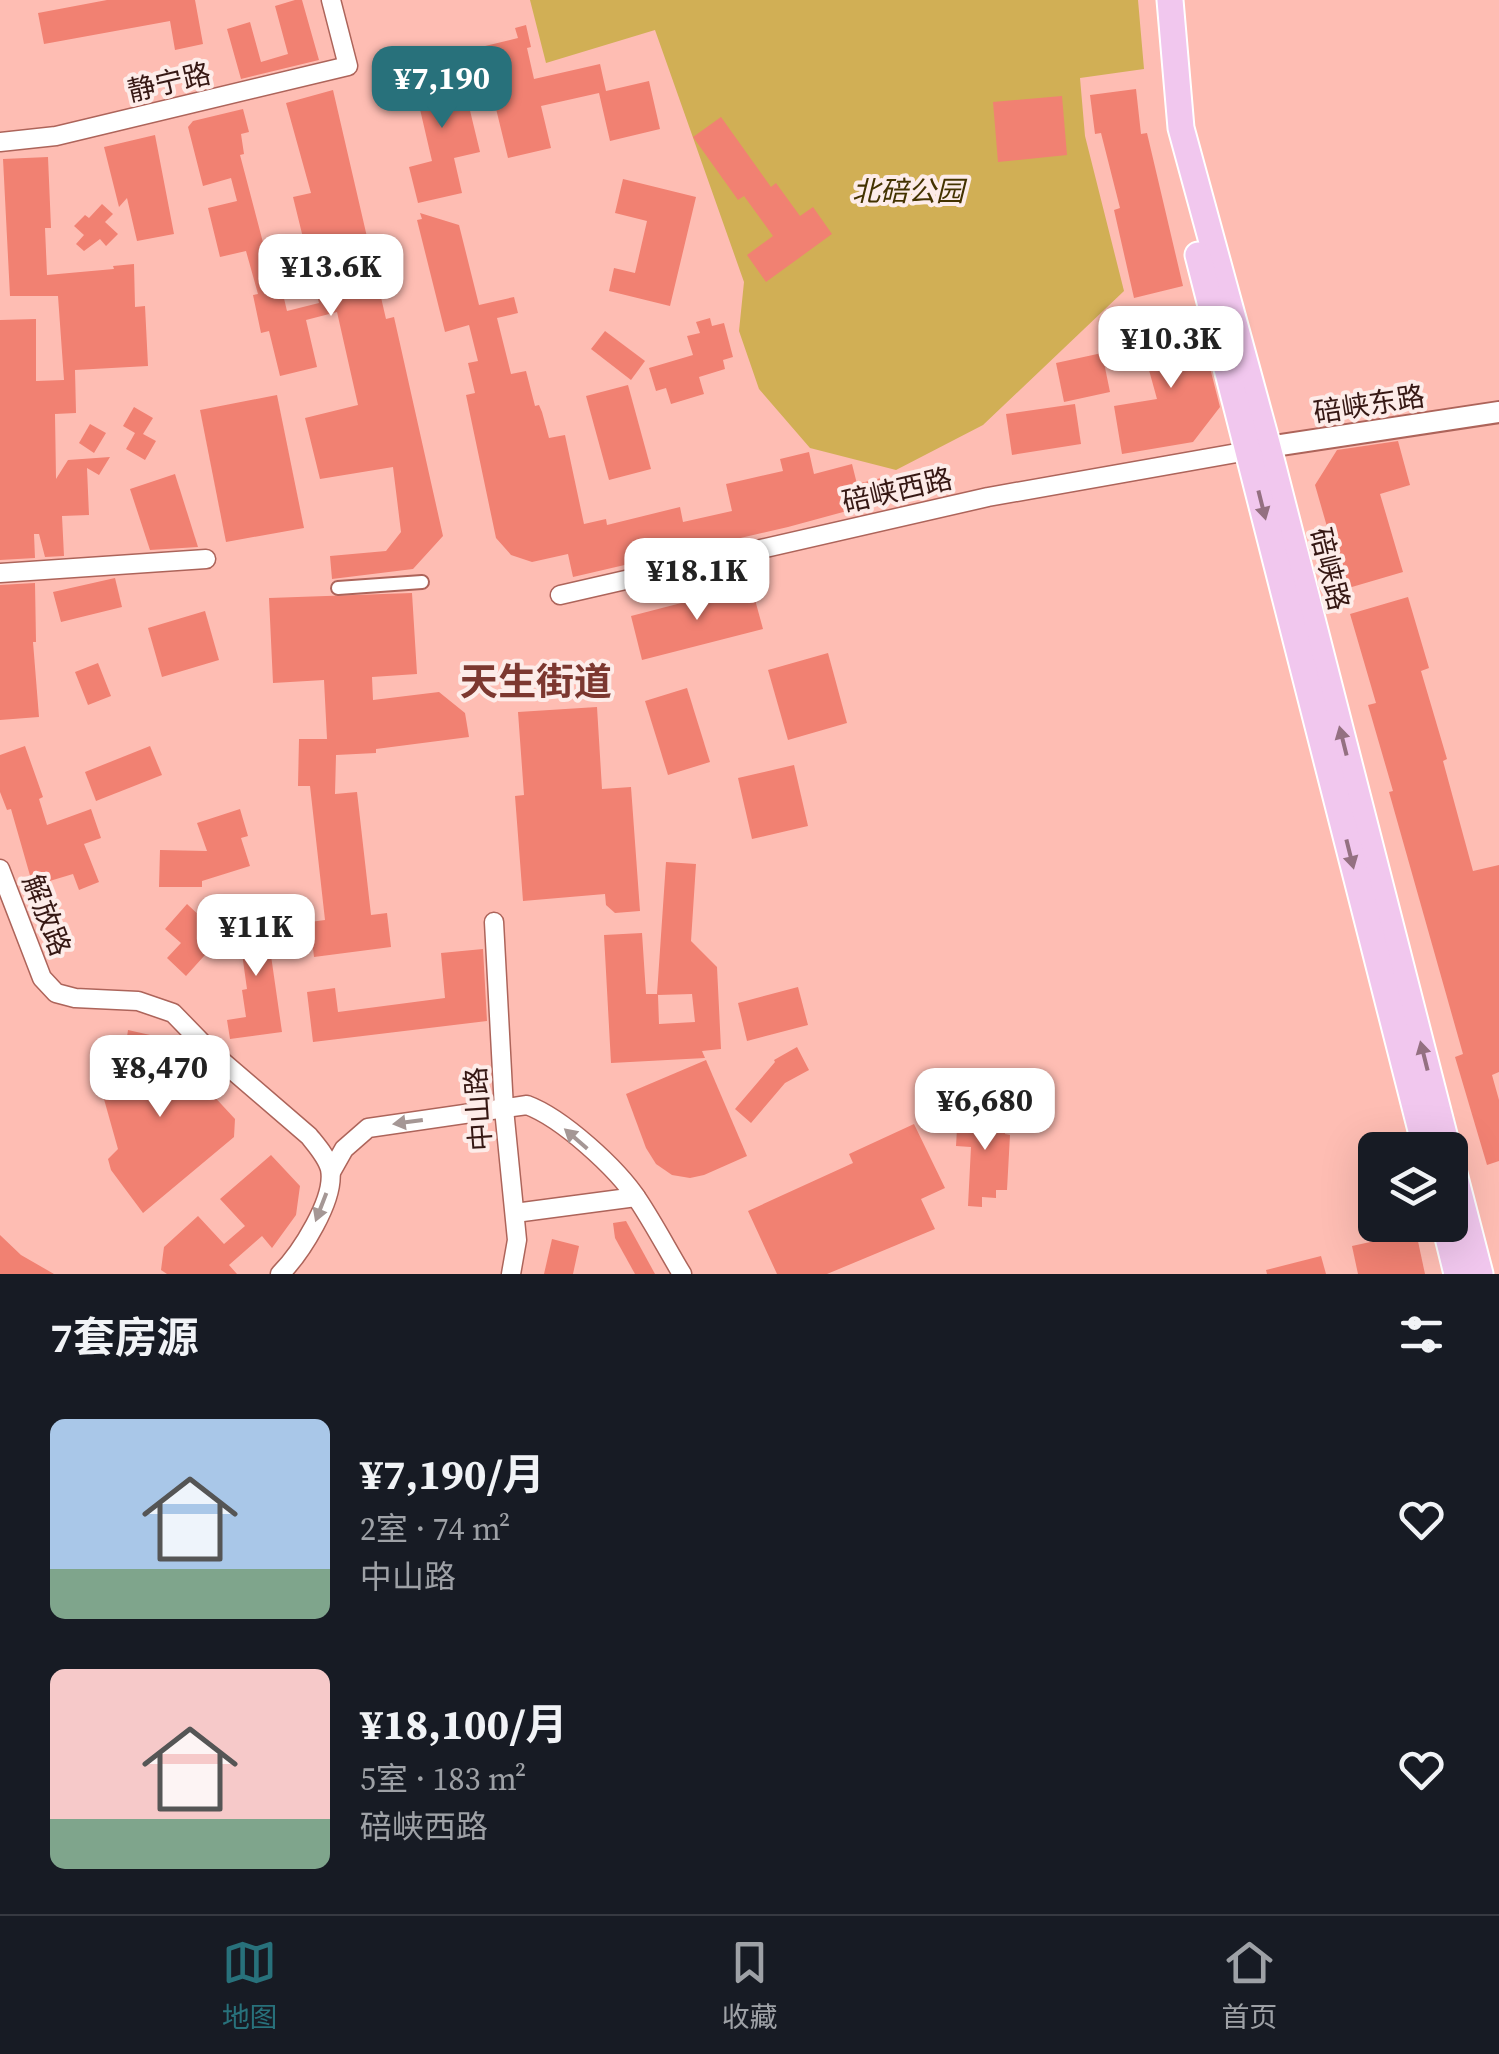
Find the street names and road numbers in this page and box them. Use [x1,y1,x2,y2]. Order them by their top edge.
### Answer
street label: 静宁路 [124,54,214,110]
street label: 碚峡东路 [1311,376,1427,432]
street label: 碚峡西路 [838,459,956,521]
street label: 碚峡路 [1301,524,1359,614]
street label: 解放路 [14,869,80,961]
street label: 中山路 [456,1066,500,1152]

